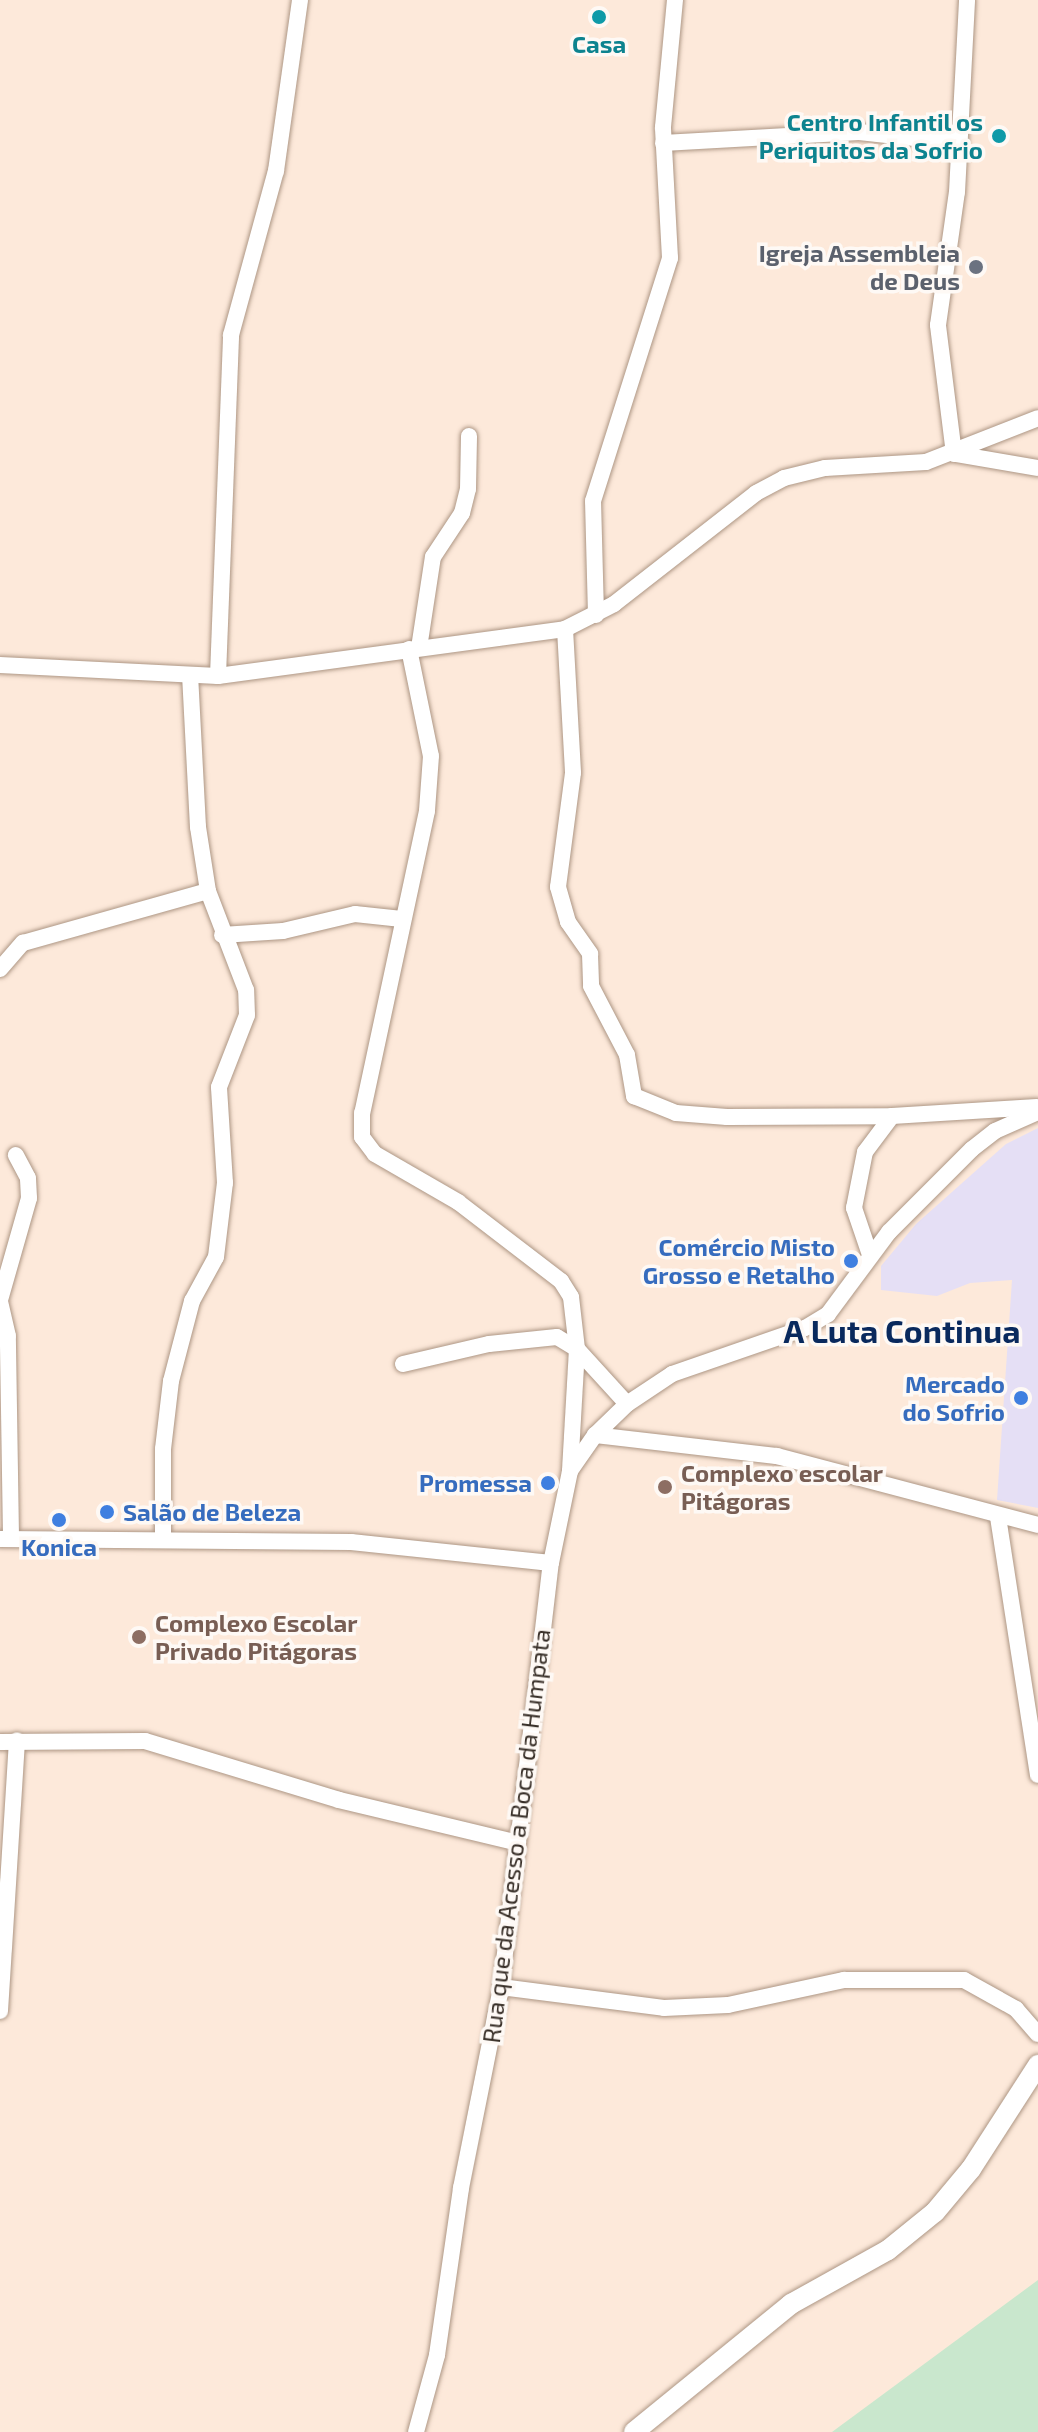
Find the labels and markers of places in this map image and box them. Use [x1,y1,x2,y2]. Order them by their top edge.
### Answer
marker: Casa [590,8,608,26]
place label: Casa [572,30,626,58]
place label: Centro Infantil os Periquitos da Sofrio [759,108,983,164]
marker: Centro Infantil os Periquitos da Sofrio [990,127,1008,145]
place label: Igreja Assembleia de Deus [758,239,960,295]
marker: Igreja Assembleia de Deus [967,258,985,276]
place label: Comércio Misto Grosso e Retalho [643,1233,835,1289]
marker: Comércio Misto Grosso e Retalho [842,1252,860,1270]
place label: Mercado do Sofrio [902,1370,1005,1426]
marker: Mercado do Sofrio [1012,1389,1030,1407]
place label: Complexo escolar Pitágoras [681,1459,883,1515]
place label: Promessa [419,1469,532,1497]
marker: Promessa [539,1474,557,1492]
marker: Complexo escolar Pitágoras [656,1478,674,1496]
place label: Salão de Beleza [123,1498,301,1526]
marker: Salão de Beleza [98,1503,116,1521]
marker: Konica [50,1511,68,1529]
place label: Konica [21,1533,97,1561]
place label: Complexo Escolar Privado Pitágoras [155,1609,357,1665]
marker: Complexo Escolar Privado Pitágoras [130,1628,148,1646]

